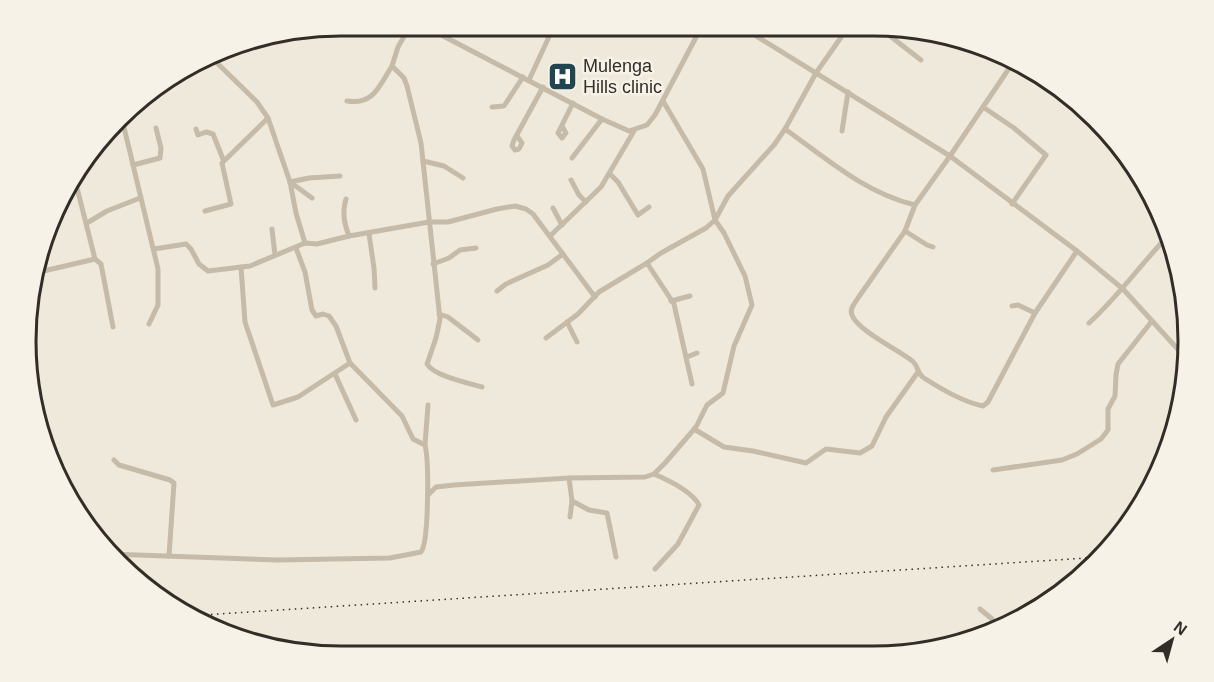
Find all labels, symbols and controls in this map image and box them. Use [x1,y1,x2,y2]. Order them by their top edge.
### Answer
place label: Mulenga Hills clinic [583,56,662,97]
hospital icon: Mulenga Hills clinic [546,60,578,92]
north arrow [1142,610,1202,670]
text: N [1171,618,1190,639]

